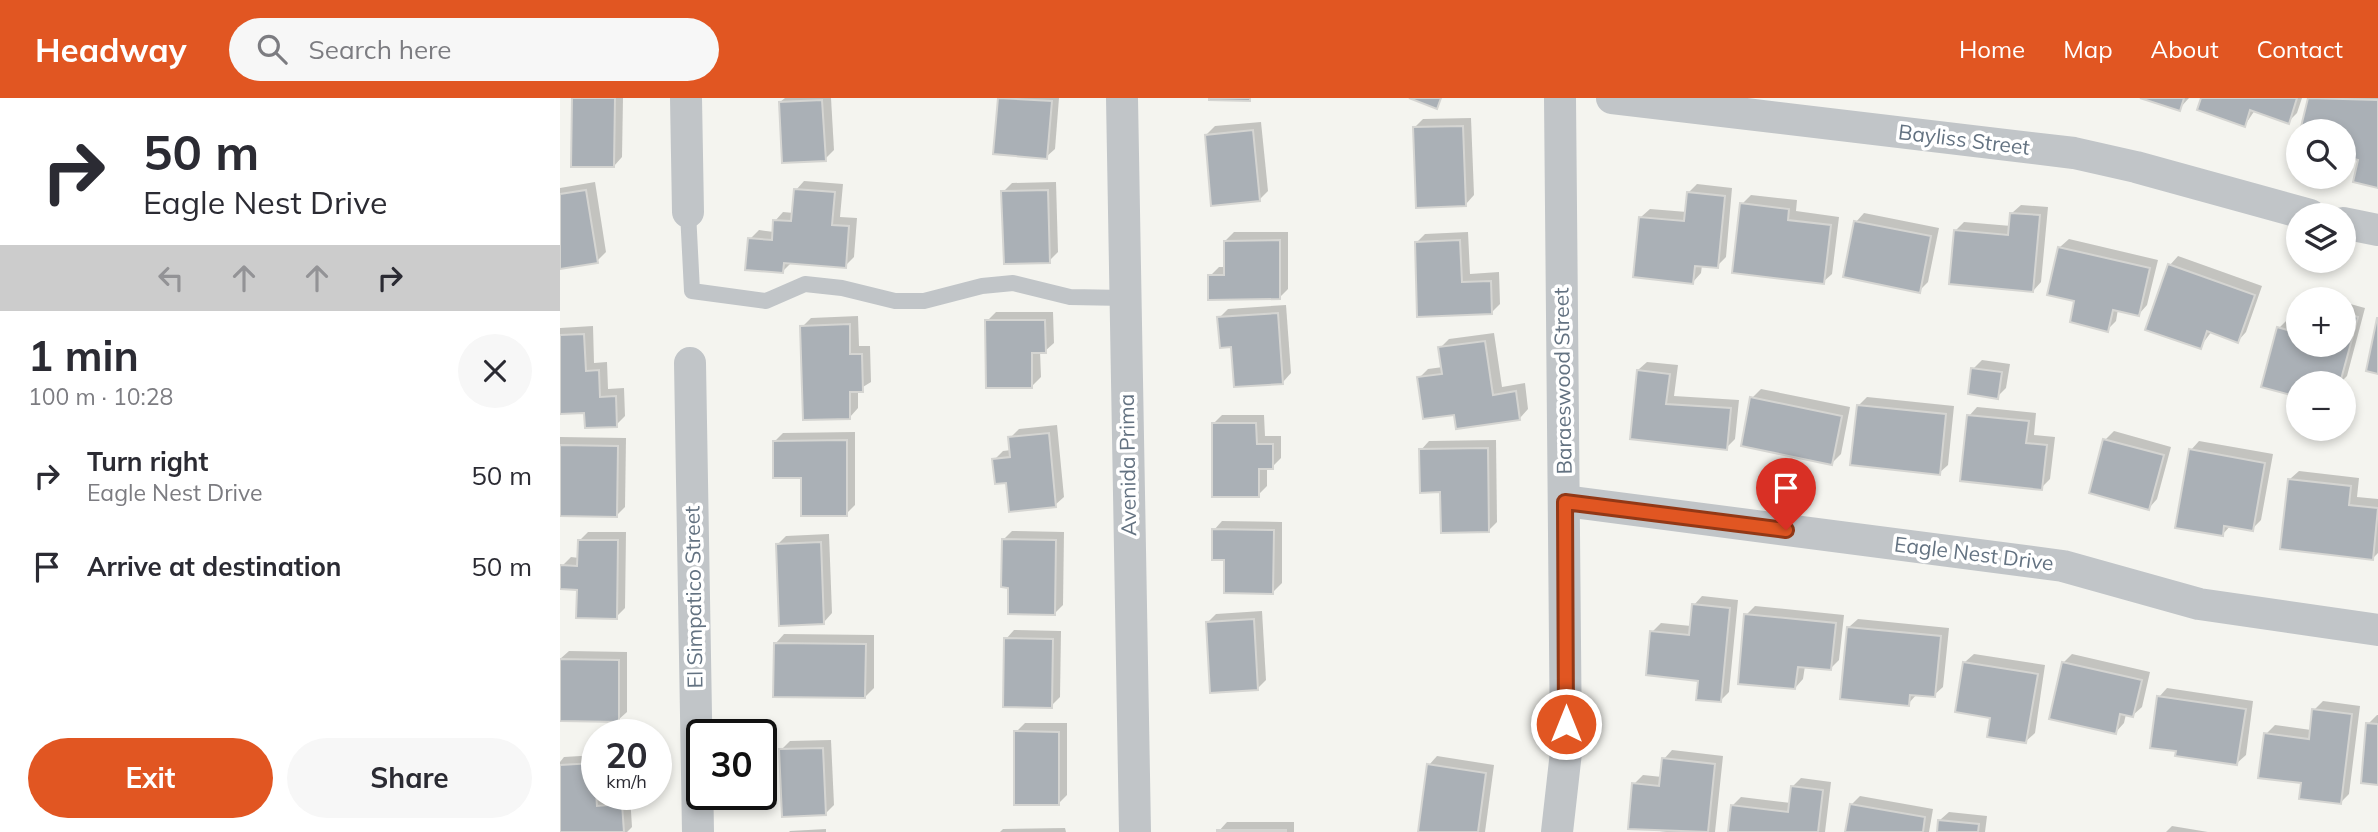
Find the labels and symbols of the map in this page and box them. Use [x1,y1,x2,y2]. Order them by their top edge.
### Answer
street label: Bayliss Street [1897,118,2031,160]
street label: Baraeswood Street [1547,287,1577,475]
street label: Avenida Prima [1113,394,1141,536]
pin [1756,458,1816,530]
street label: El Simpatico Street [678,505,708,689]
street label: Eagle Nest Drive [1893,530,2055,576]
position arrow [1529,687,1603,761]
speed limit sign: 30 [686,719,777,810]

